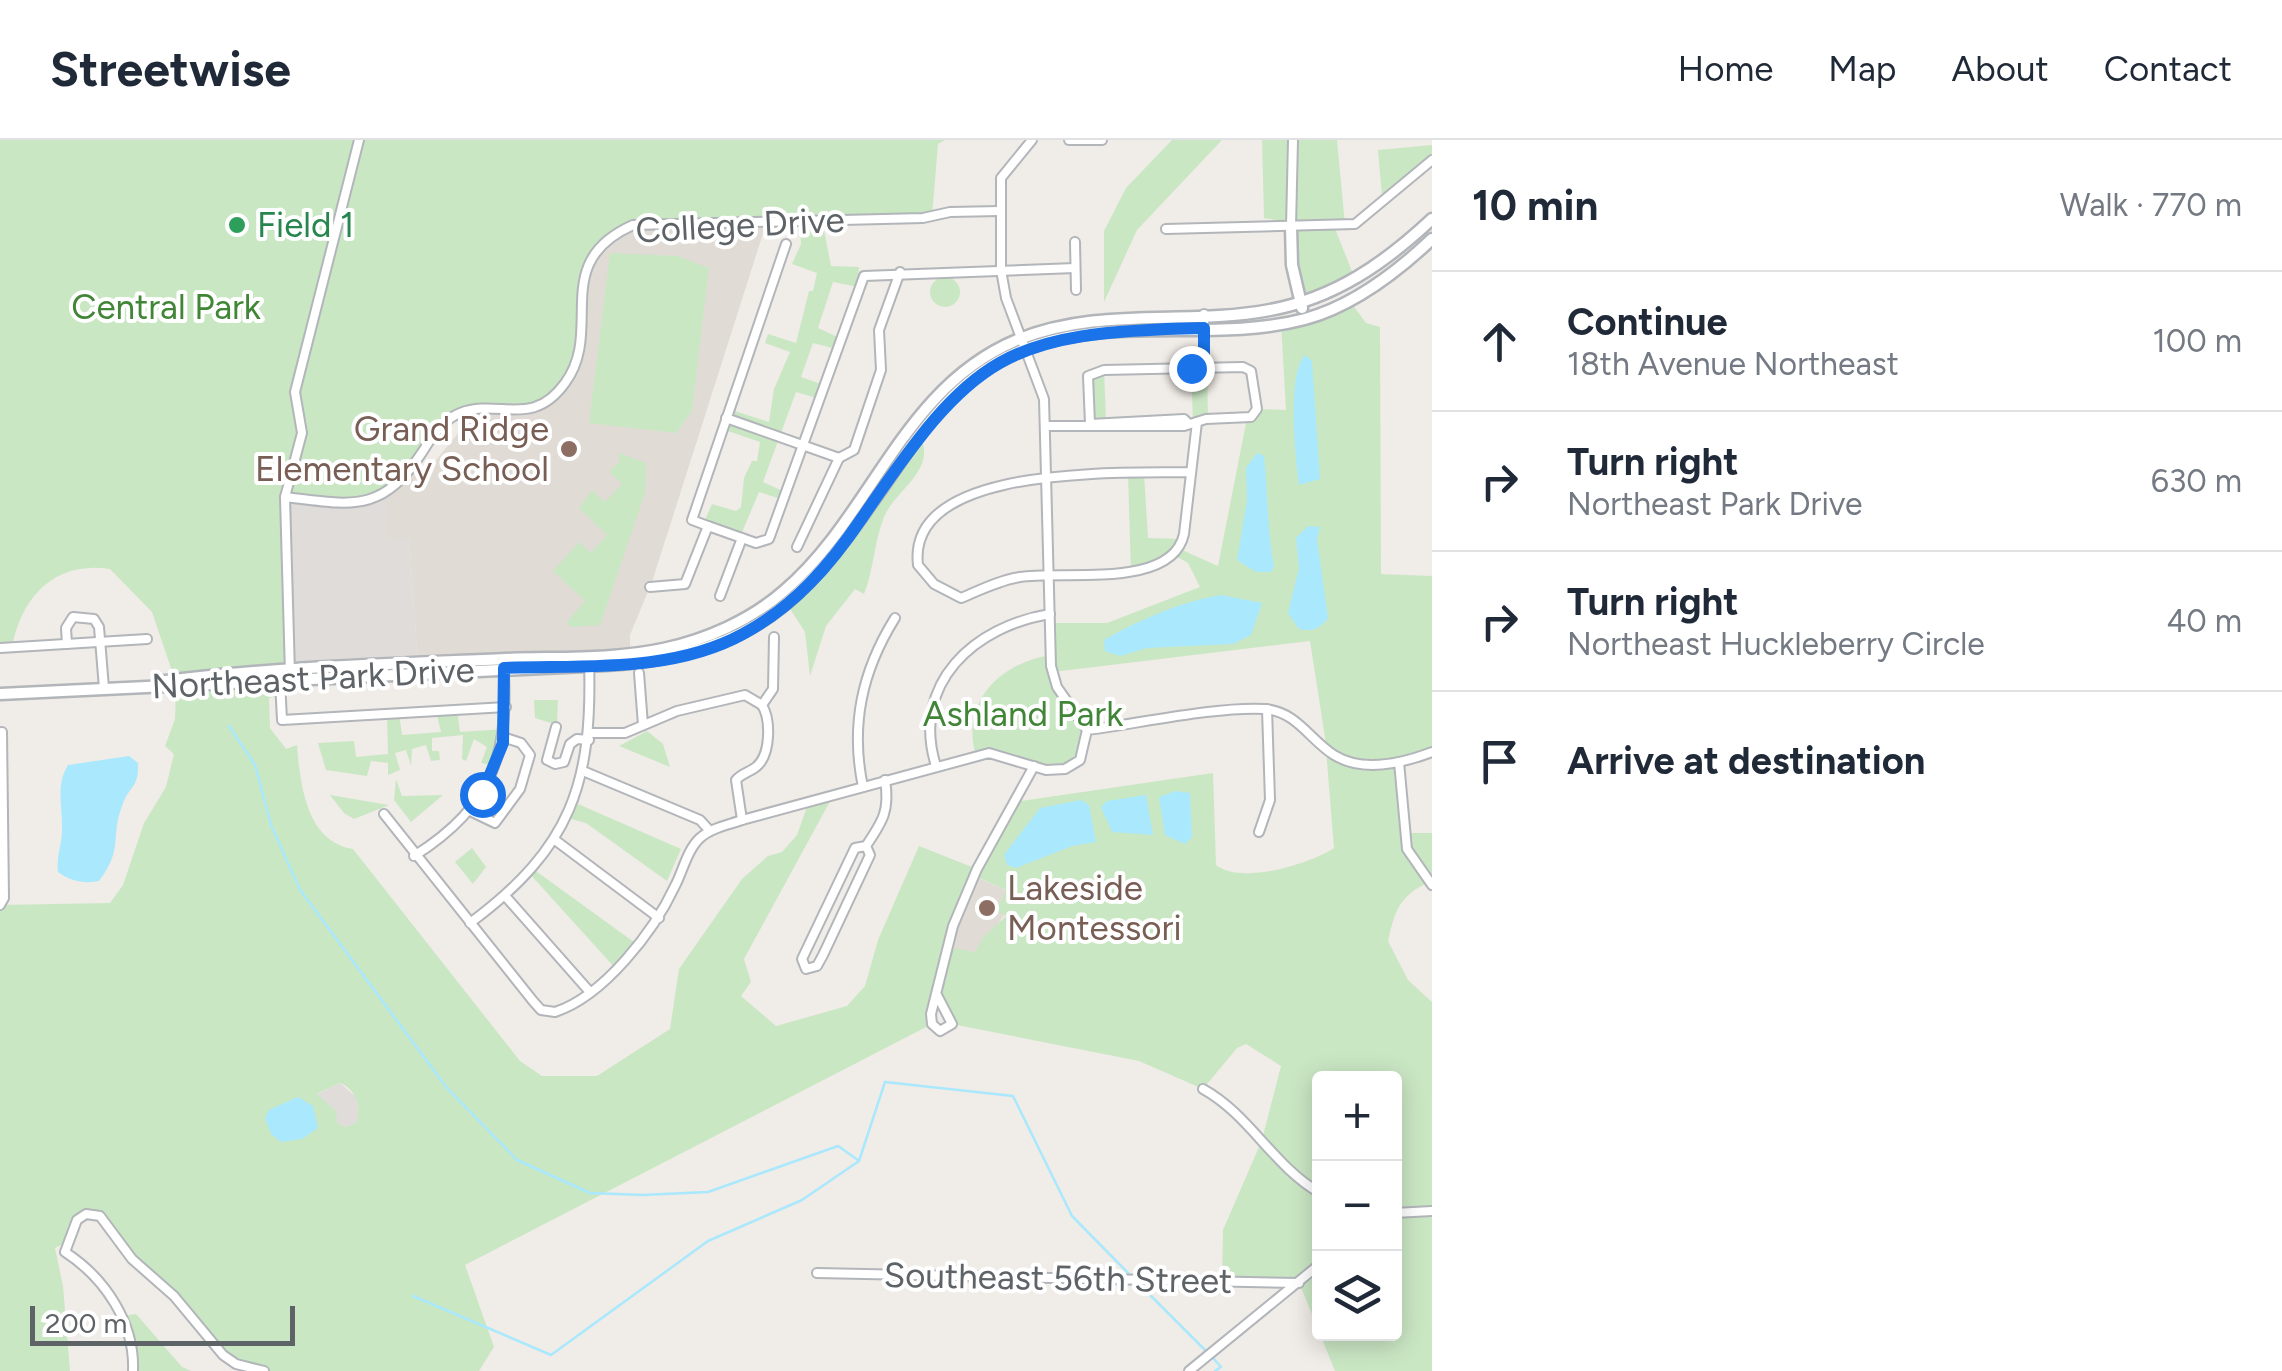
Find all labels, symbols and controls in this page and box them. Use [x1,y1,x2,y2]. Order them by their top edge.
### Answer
text: Streetwise [50,40,291,98]
text: Home [1678,48,1773,90]
text: Map [1828,48,1897,90]
text: About [1952,48,2049,90]
text: Contact [2104,48,2232,90]
text: 10 min [1472,180,1598,231]
text: Walk · 770 m [2060,186,2242,224]
street label: College Drive [634,199,846,251]
place label: Field 1 [257,204,355,246]
marker: Field 1 [226,214,248,236]
park label: Central Park [71,286,261,328]
text: Continue [1567,299,1728,345]
icon: ahead [1472,314,1527,369]
text: 100 m [2153,322,2242,360]
text: 18th Avenue Northeast [1567,345,1899,383]
route end [1169,346,1215,392]
place label: Grand Ridge Elementary School [255,408,549,490]
marker: Grand Ridge Elementary School [558,438,580,460]
text: Turn right [1567,439,1739,485]
icon: right [1472,454,1527,509]
text: 630 m [2151,462,2242,500]
text: Northeast Park Drive [1567,485,1863,523]
text: Turn right [1567,579,1739,625]
icon: right [1472,594,1527,649]
text: 40 m [2166,602,2242,640]
text: Northeast Huckleberry Circle [1567,625,1985,663]
street label: Northeast Park Drive [150,649,476,707]
park label: Ashland Park [923,693,1123,735]
icon: arrive [1472,734,1527,789]
text: Arrive at destination [1567,738,1925,784]
route start [460,772,506,818]
place label: Lakeside Montessori [1007,867,1182,949]
marker: Lakeside Montessori [976,897,998,919]
map controls [1312,1071,1402,1341]
button: + [1312,1071,1402,1161]
button: − [1312,1161,1402,1251]
button: layers [1312,1251,1402,1341]
street label: Southeast 56th Street [883,1254,1233,1302]
scale bar [30,1301,295,1346]
text: 200 m [45,1306,127,1340]

